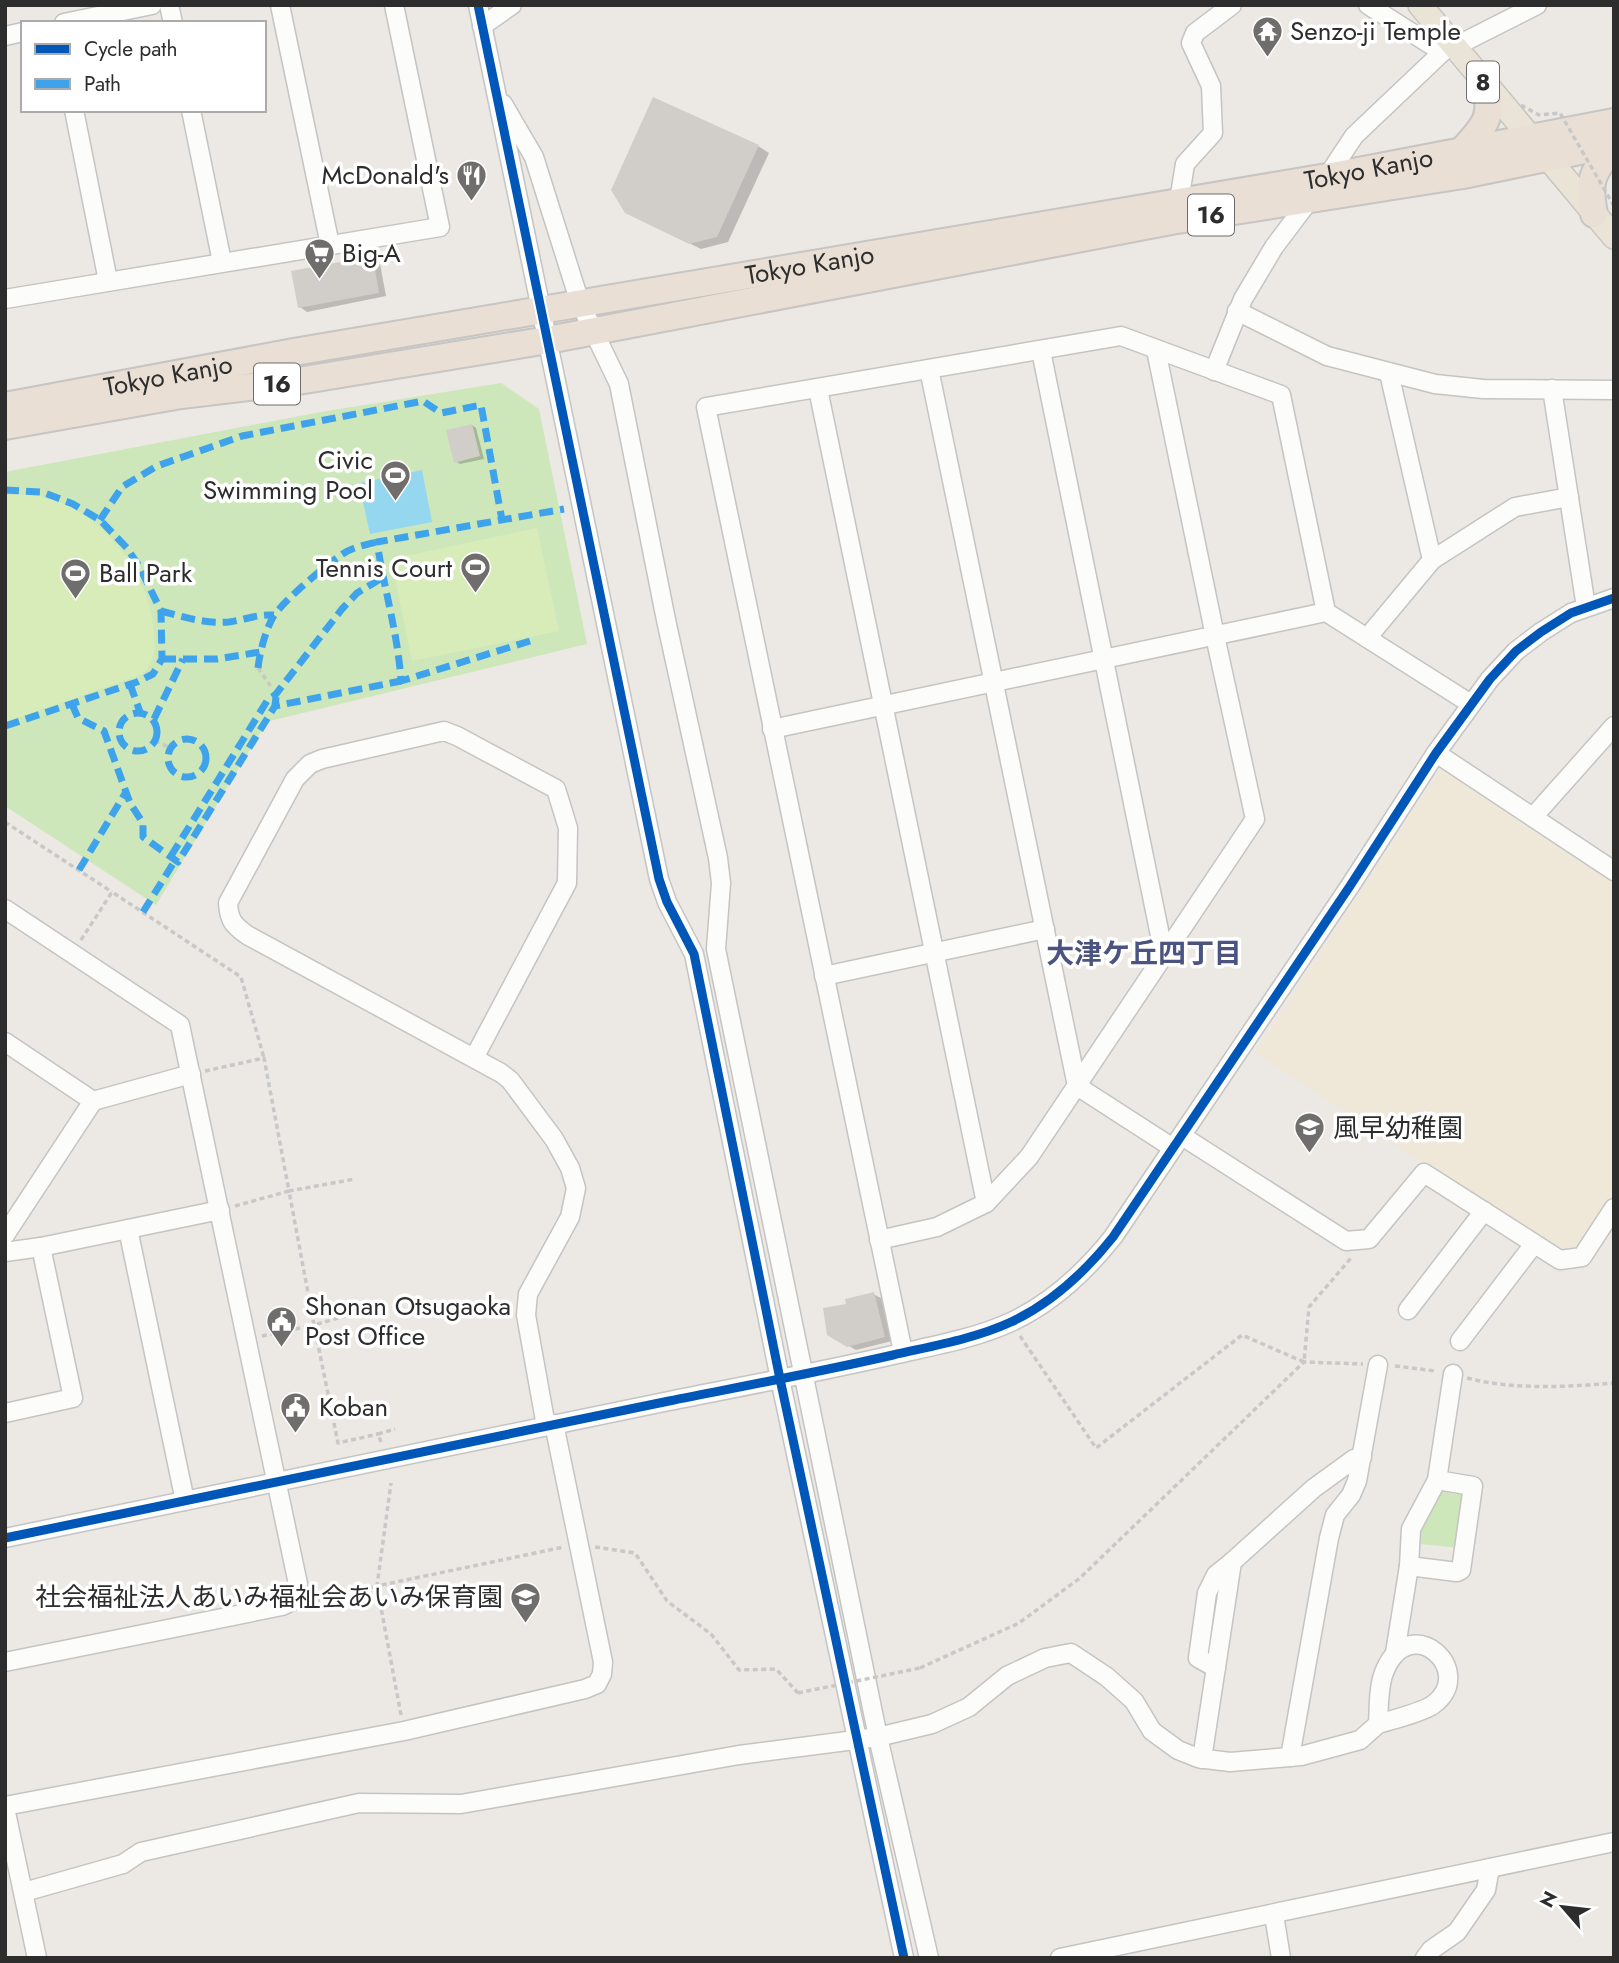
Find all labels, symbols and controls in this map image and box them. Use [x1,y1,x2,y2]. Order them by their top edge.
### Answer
place label: Senzo-ji Temple [1290,12,1461,50]
temple icon: Senzo-ji Temple [1250,14,1284,58]
legend [21,21,266,112]
text: Cycle path [84,34,177,64]
road number: 8 [1467,61,1499,102]
text: Path [84,69,121,99]
street label: Tokyo Kanjo [1301,138,1436,200]
place label: McDonald's [321,156,449,194]
restaurant icon: McDonald's [455,158,489,202]
road number: 16 [1188,195,1234,236]
place label: Big-A [342,234,402,272]
street label: Tokyo Kanjo [742,235,877,294]
supermarket icon: Big-A [302,236,336,280]
street label: Tokyo Kanjo [101,345,236,406]
road number: 16 [254,363,300,404]
place label: Civic Swimming Pool [203,441,373,509]
sports icon: Civic Swimming Pool [379,458,413,502]
place label: Tennis Court [316,549,453,587]
sports icon: Tennis Court [458,551,492,595]
place label: Ball Park [99,554,193,592]
sports icon: Ball Park [59,556,93,600]
district label: 大津ケ丘四丁目 [1046,933,1242,974]
place label: 風早幼稚園 [1333,1109,1463,1147]
school or university icon: 風早幼稚園 [1293,1111,1327,1155]
place label: Shonan Otsugaoka Post Office [305,1287,511,1355]
public building icon: Shonan Otsugaoka Post Office [265,1304,299,1348]
place label: Koban [319,1388,388,1426]
public building icon: Koban [279,1390,313,1434]
place label: 社会福祉法人あいみ福祉会あいみ保育園 [35,1578,503,1616]
school or university icon: 社会福祉法人あいみ福祉会あいみ保育園 [509,1580,543,1624]
north arrow [1528,1872,1598,1942]
text: N [1533,1886,1564,1912]

